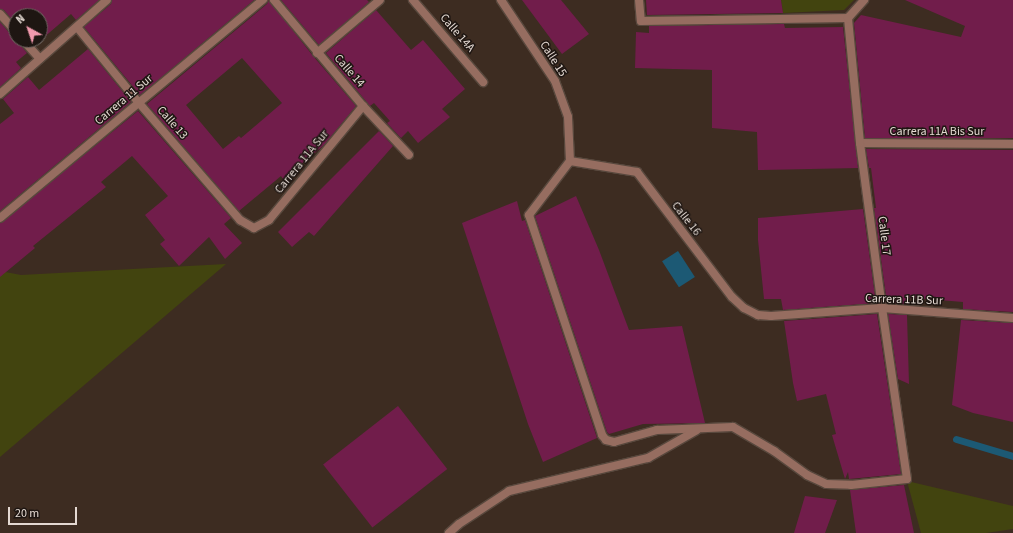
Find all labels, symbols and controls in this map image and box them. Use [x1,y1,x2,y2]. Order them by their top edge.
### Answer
north arrow [8,8,48,48]
text: N [13,11,28,27]
street label: Calle 14A [437,11,477,55]
street label: Calle 15 [536,39,570,79]
street label: Calle 14 [331,51,367,91]
street label: Carrera 11 Sur [92,72,156,128]
street label: Calle 13 [154,103,190,143]
street label: Carrera 11A Bis Sur [890,125,984,139]
street label: Carrera 11A Sur [272,127,332,197]
street label: Calle 16 [668,199,704,239]
street label: Calle 17 [874,216,894,256]
street label: Carrera 11B Sur [865,291,943,309]
scale bar [10,499,79,525]
text: 20 m [15,505,39,522]

